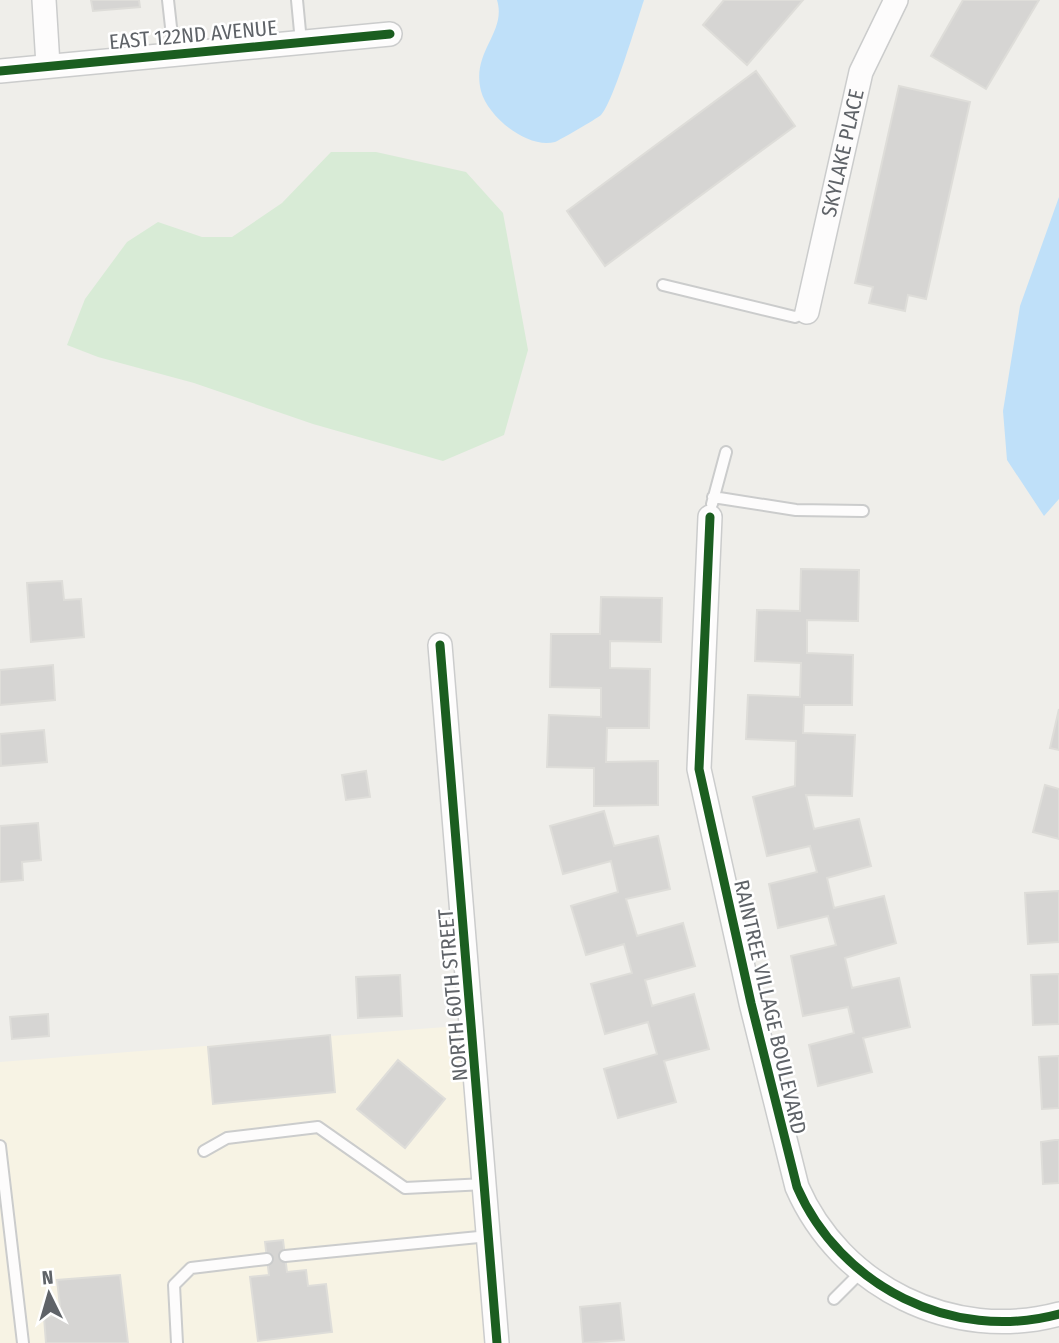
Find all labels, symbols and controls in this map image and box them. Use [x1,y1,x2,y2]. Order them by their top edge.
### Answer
street label: EAST 122ND AVENUE [108,15,278,55]
street label: SKYLAKE PLACE [816,87,870,219]
street label: RAINTREE VILLAGE BOULEVARD [728,877,812,1137]
street label: NORTH 60TH STREET [432,907,473,1082]
north arrow [14,1259,84,1329]
text: N [41,1266,54,1290]

